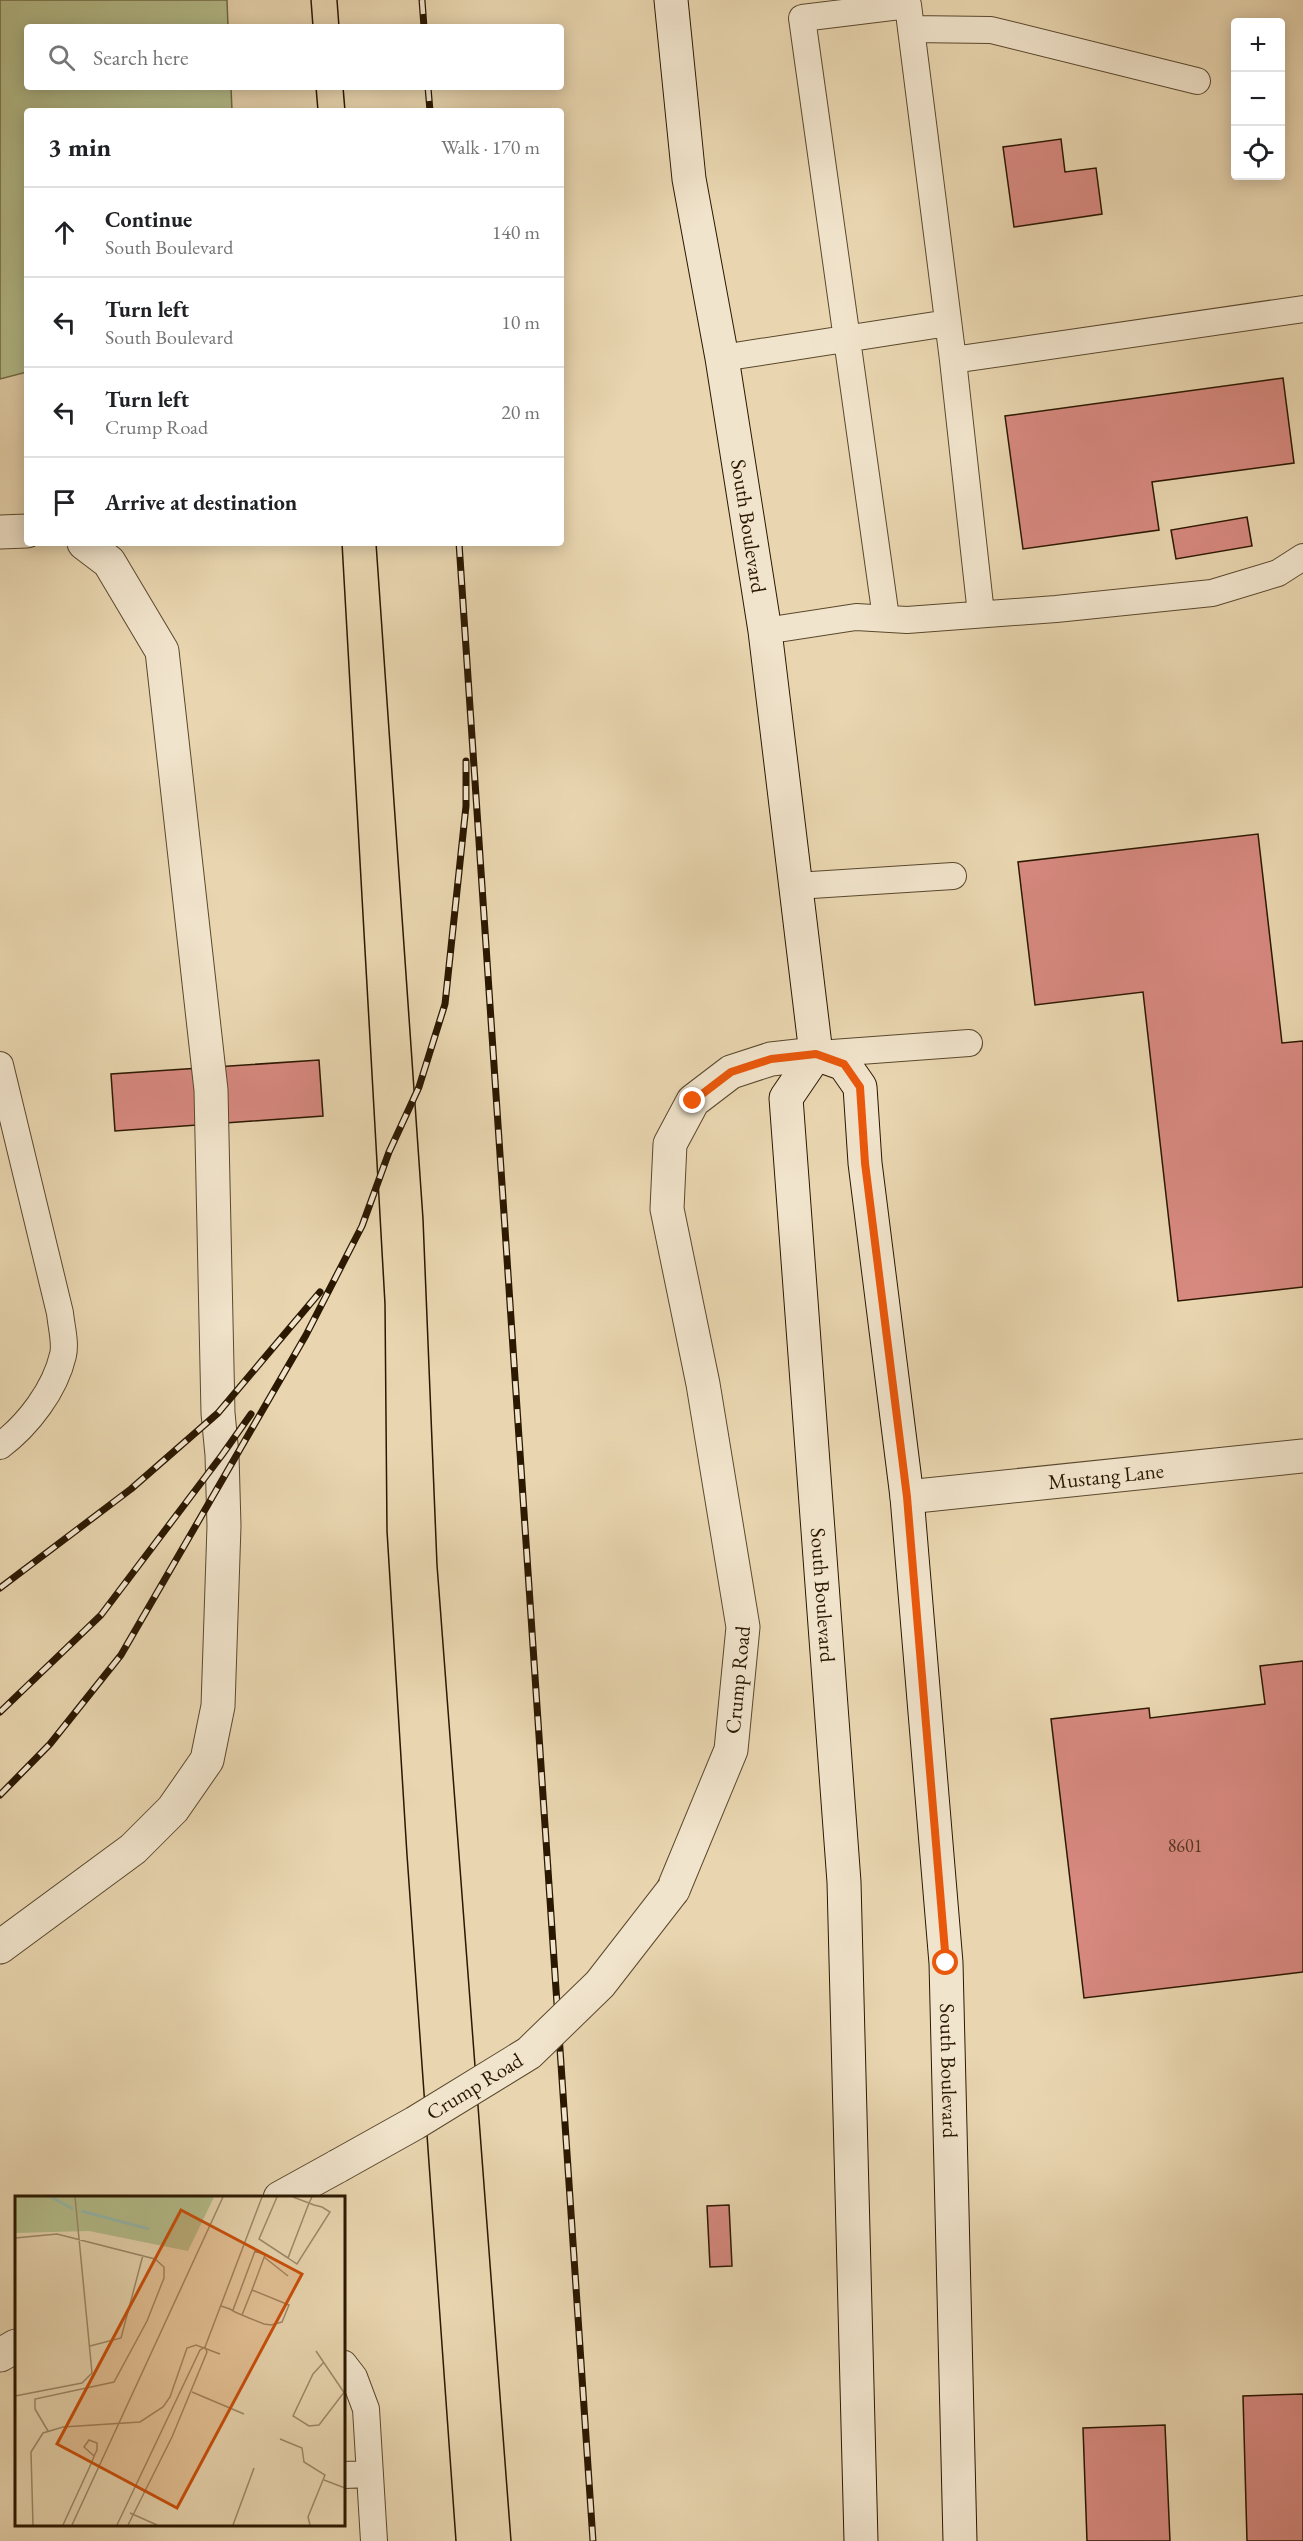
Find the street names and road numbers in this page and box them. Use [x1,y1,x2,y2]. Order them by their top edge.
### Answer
street label: South Boulevard [725,457,773,595]
street label: Mustang Lane [1047,1456,1165,1495]
street label: South Boulevard [805,1527,842,1664]
street label: Crump Road [719,1624,756,1735]
street label: South Boulevard [934,2003,964,2139]
street label: Crump Road [421,2046,528,2126]

